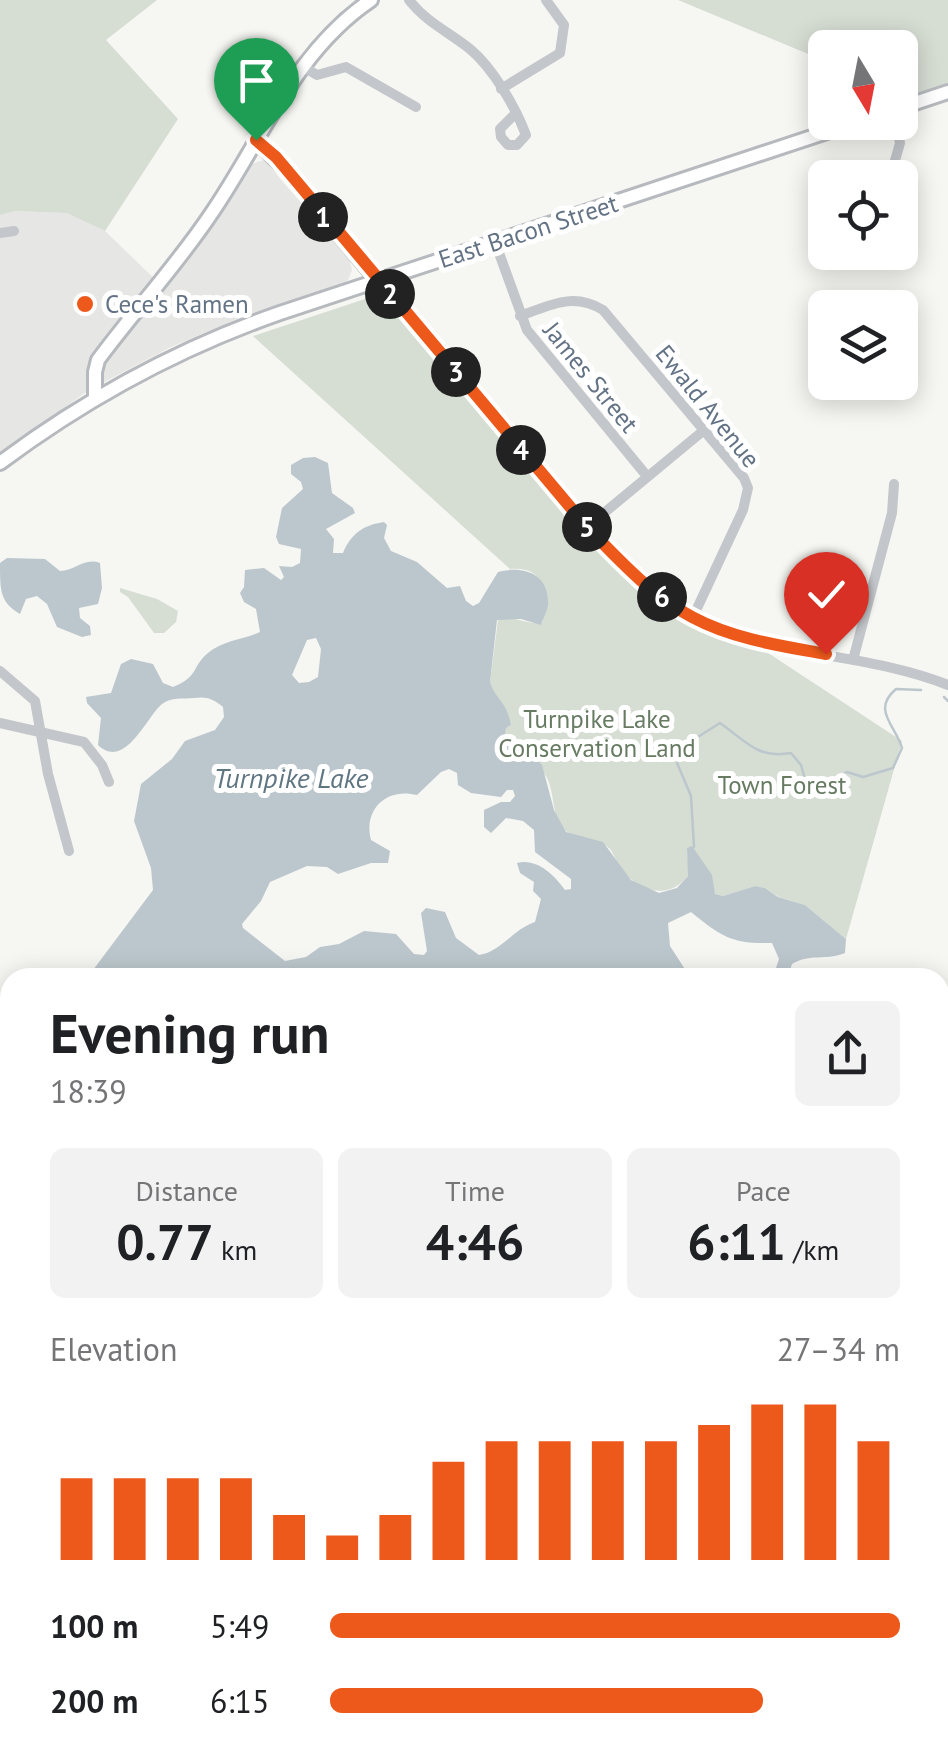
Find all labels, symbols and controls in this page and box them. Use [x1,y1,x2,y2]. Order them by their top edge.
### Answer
north arrow [808,30,918,140]
map controls [808,30,918,400]
pin [214,38,299,141]
icon: arrive [229,53,284,108]
button: locate [808,160,918,270]
street label: East Bacon Street [434,187,622,275]
pin: 1 [298,192,348,242]
text: 1 [315,198,331,235]
pin: 2 [365,269,415,319]
text: 2 [382,275,398,312]
place label: Cece's Ramen [105,288,249,320]
button: layers [808,290,918,400]
marker: Cece's Ramen [74,293,96,315]
street label: James Street [536,314,646,439]
street label: Ewald Avenue [649,338,767,474]
pin: 3 [431,347,481,397]
text: 3 [448,353,464,390]
pin: 4 [496,425,546,475]
text: 4 [513,431,529,468]
pin: 5 [562,502,612,552]
text: 5 [579,508,595,545]
pin [784,552,869,655]
icon: check [799,567,854,622]
pin: 6 [637,572,687,622]
text: 6 [654,578,670,615]
park label: Turnpike Lake Conservation Land [498,703,696,764]
water label: Turnpike Lake [214,759,368,796]
park label: Town Forest [717,769,847,801]
text: Evening run [50,997,330,1068]
button: share [795,1001,900,1106]
text: 18:39 [50,1070,127,1112]
text: Distance [135,1172,238,1209]
text: Time [445,1172,505,1209]
text: Pace [736,1172,791,1209]
text: 0.77 [116,1209,214,1274]
text: 4:46 [426,1209,524,1274]
text: 6:11 [687,1209,786,1274]
text: km [214,1231,257,1268]
text: /km [786,1231,839,1268]
text: Elevation [50,1328,177,1370]
text: 27–34 m [777,1328,900,1370]
text: 100 m [50,1605,138,1647]
text: 5:49 [210,1605,269,1647]
text: 200 m [50,1680,138,1722]
text: 6:15 [210,1680,269,1722]

